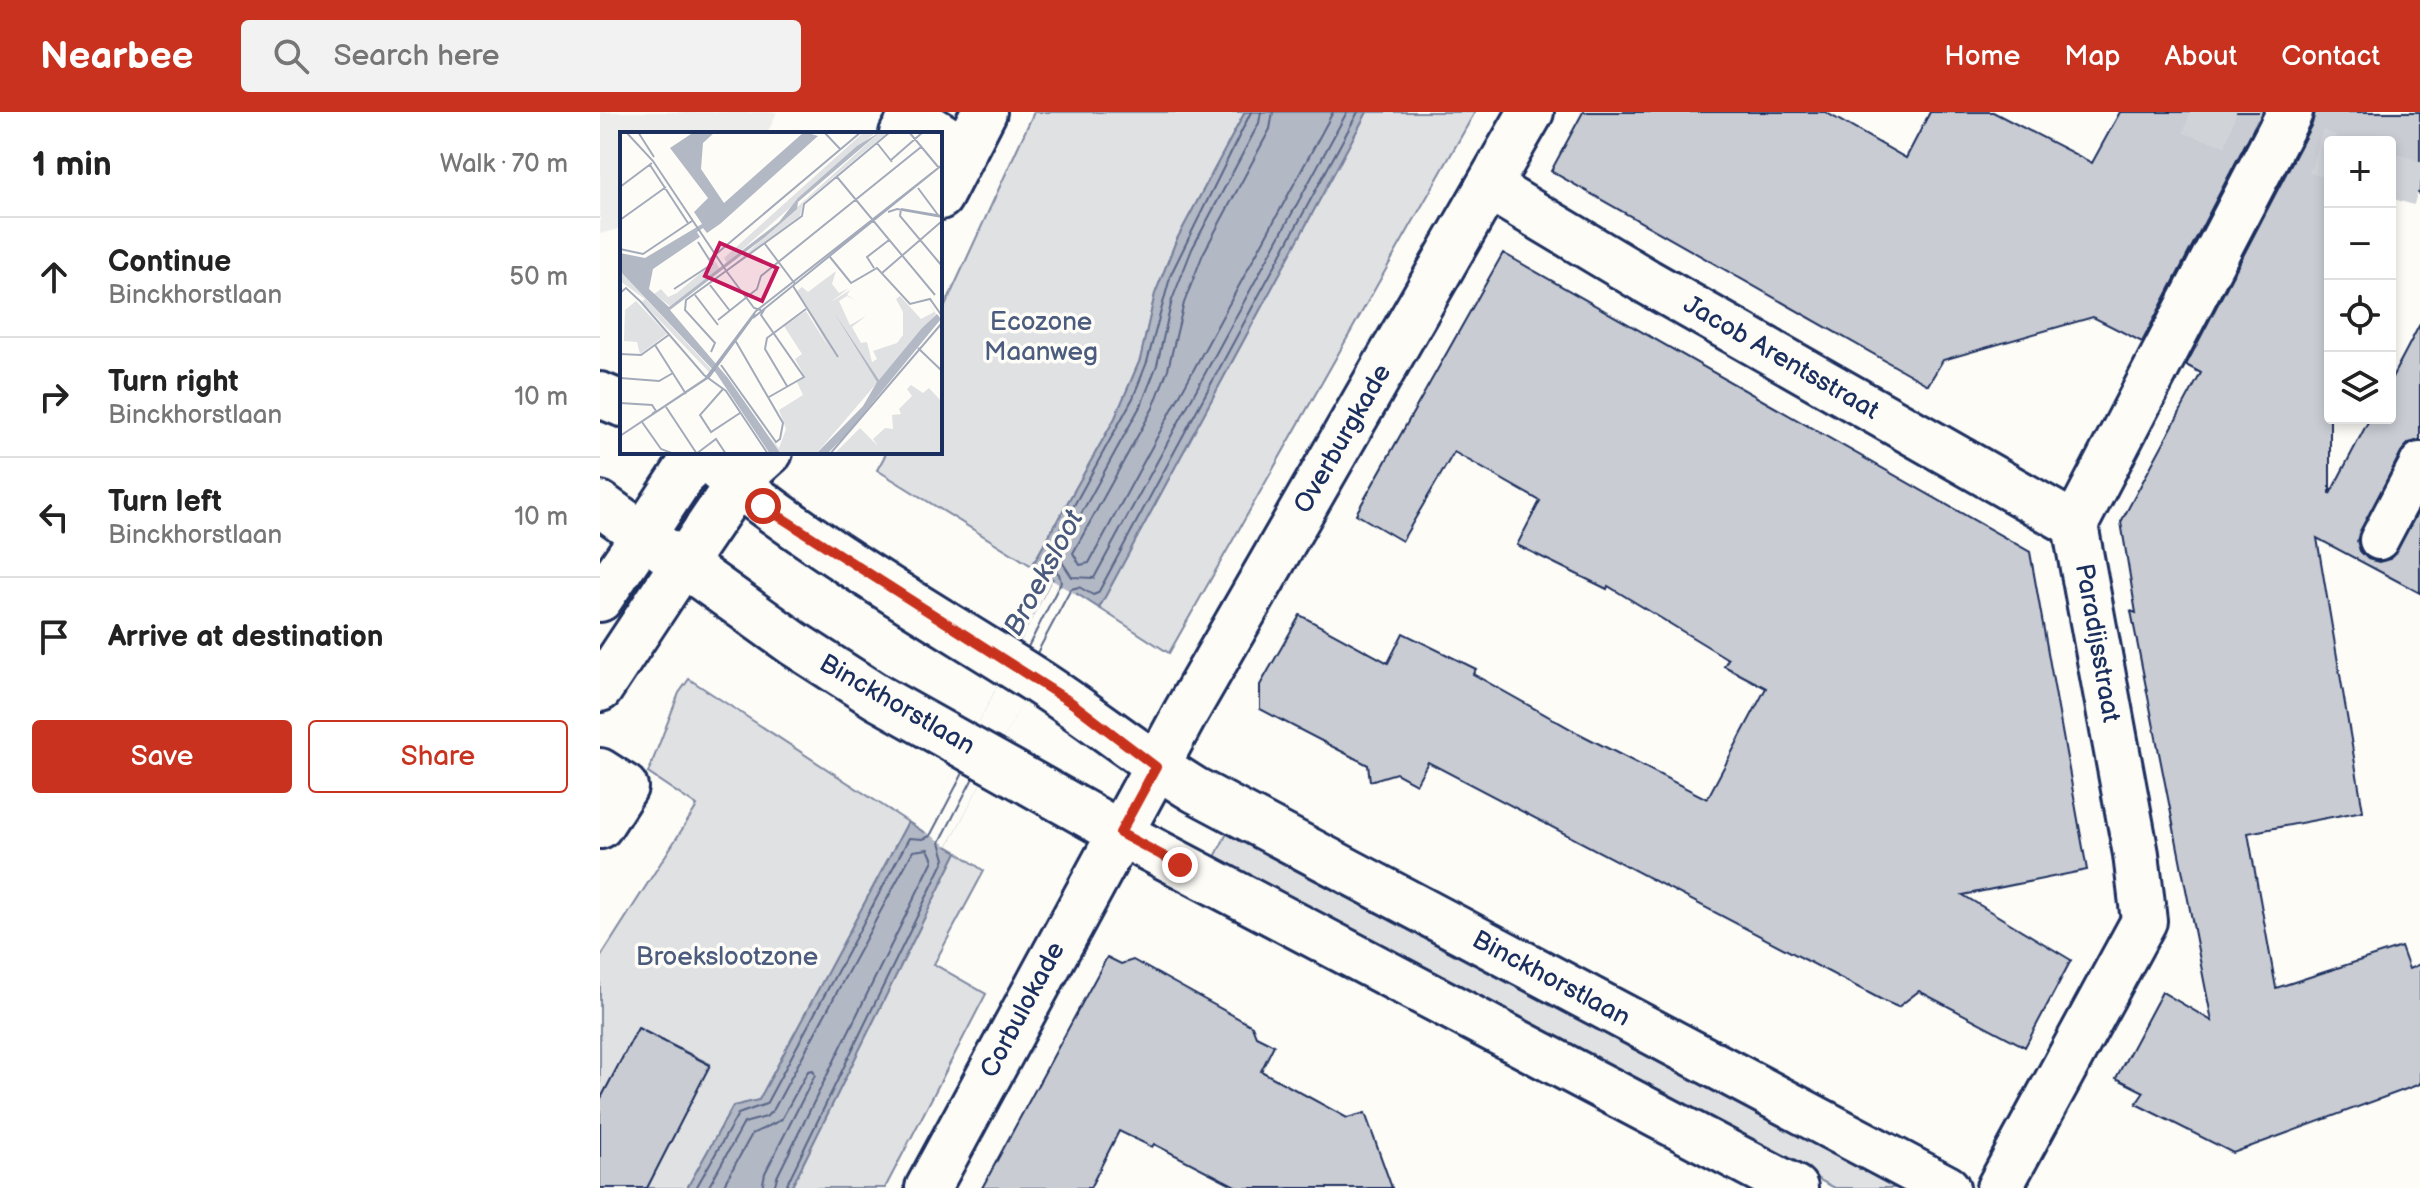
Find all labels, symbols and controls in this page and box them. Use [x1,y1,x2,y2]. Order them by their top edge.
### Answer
search box [241,20,801,92]
text: Nearbee [40,34,193,79]
icon: search [269,34,313,78]
text: Search here [333,38,500,74]
text: Home [1944,40,2020,73]
text: Map [2064,40,2121,73]
text: About [2165,40,2237,73]
text: Contact [2281,40,2380,73]
inset map [620,132,942,454]
map controls [2324,136,2396,424]
button: + [2324,136,2396,208]
text: 1 min [32,144,112,185]
text: Walk · 70 m [440,149,568,180]
button: − [2324,208,2396,280]
text: Continue [108,244,231,280]
icon: ahead [32,255,76,299]
text: 50 m [509,262,568,293]
text: Binckhorstlaan [108,280,282,311]
button: locate [2324,280,2396,352]
street label: Jacob Arentsstraat [1678,289,1884,427]
park label: Ecozone Maanweg [984,307,1098,368]
button: layers [2324,352,2396,424]
street label: Overburgkade [1288,359,1398,519]
text: Turn right [108,364,239,400]
icon: right [32,375,76,419]
text: 10 m [514,382,568,413]
text: Binckhorstlaan [108,400,282,431]
text: Turn left [108,484,222,520]
route start [745,488,781,524]
icon: left [32,495,76,539]
text: 10 m [514,502,568,533]
water label: Broeksloot [997,504,1091,641]
text: Binckhorstlaan [108,520,282,551]
street label: Paradijsstraat [2068,561,2126,725]
icon: arrive [32,615,76,659]
text: Arrive at destination [108,619,384,655]
street label: Binckhorstlaan [814,648,980,762]
button: Save [32,720,292,793]
button: Share [308,720,568,793]
route end [1162,847,1198,883]
street label: Binckhorstlaan [1467,924,1635,1034]
street label: Corbulokade [974,937,1072,1083]
park label: Broekslootzone [636,942,818,973]

